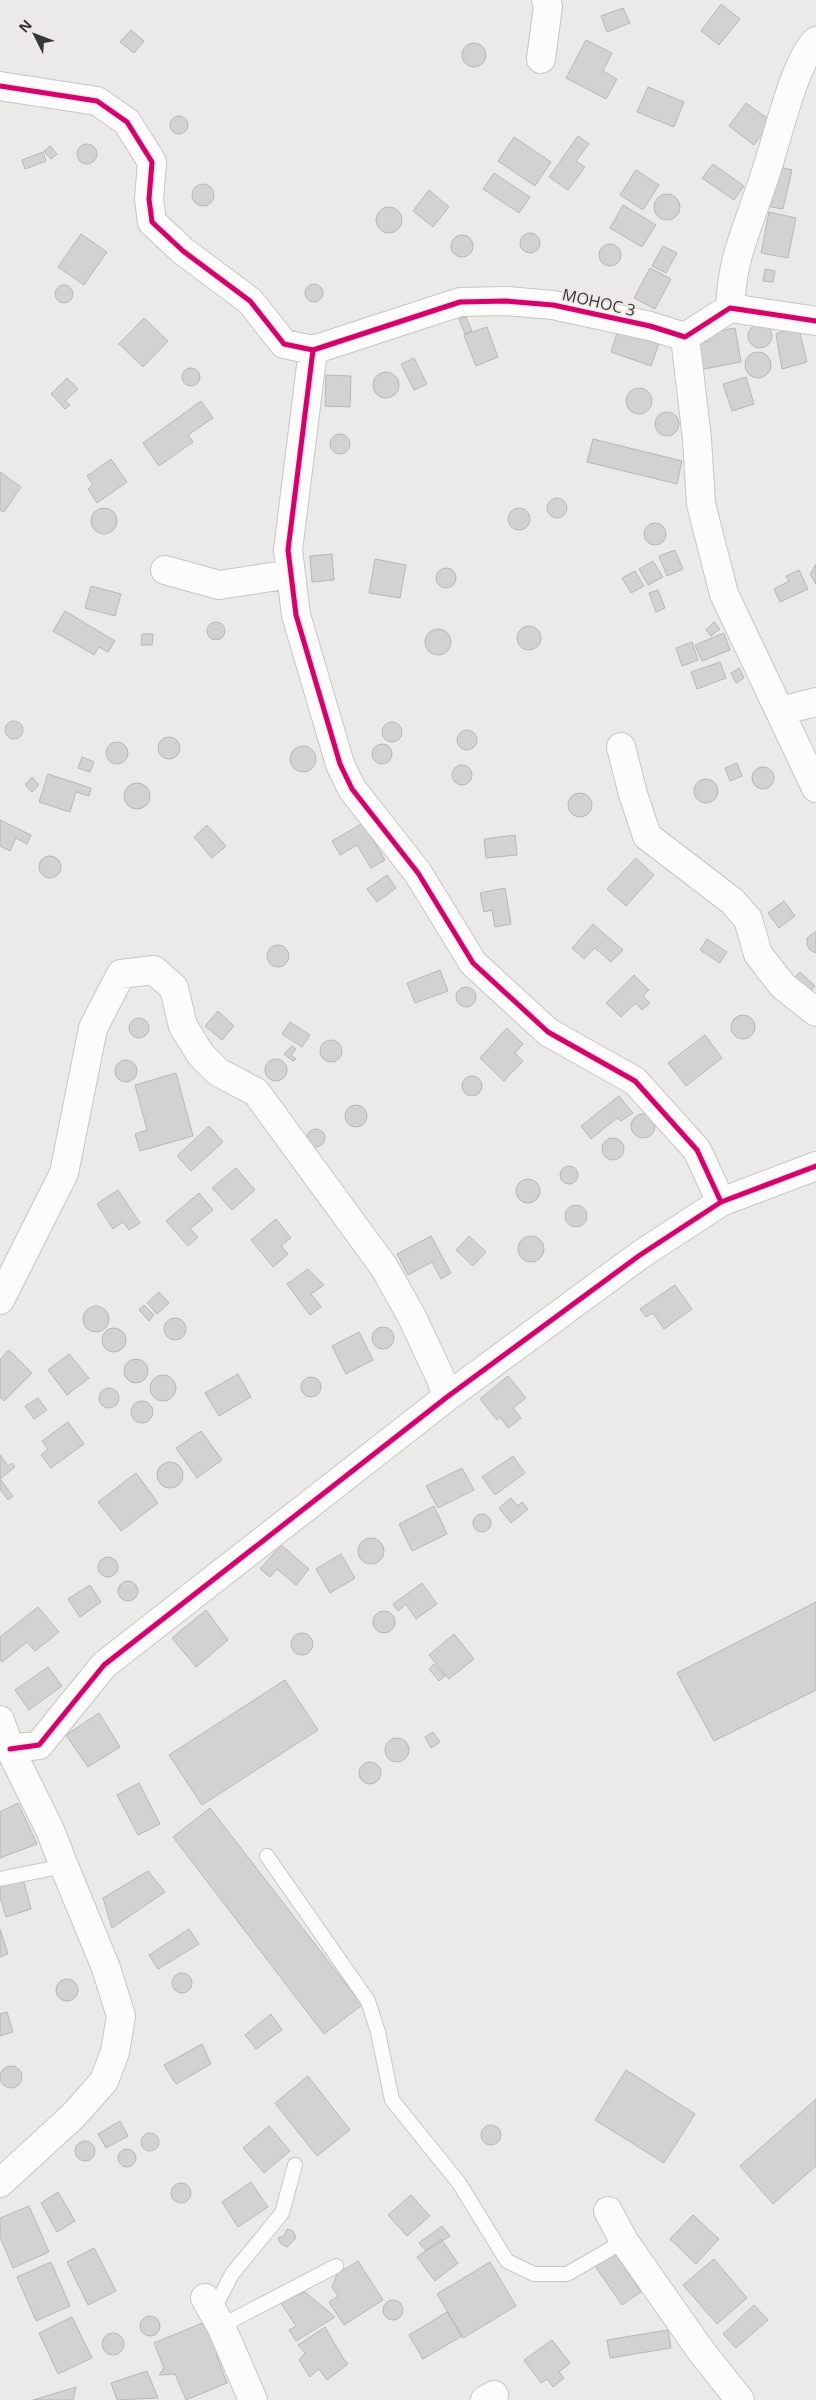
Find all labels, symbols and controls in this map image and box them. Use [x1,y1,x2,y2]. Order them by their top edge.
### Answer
north arrow [10,10,60,60]
text: N [14,15,36,37]
street label: МОНОС 3 [560,283,638,321]

